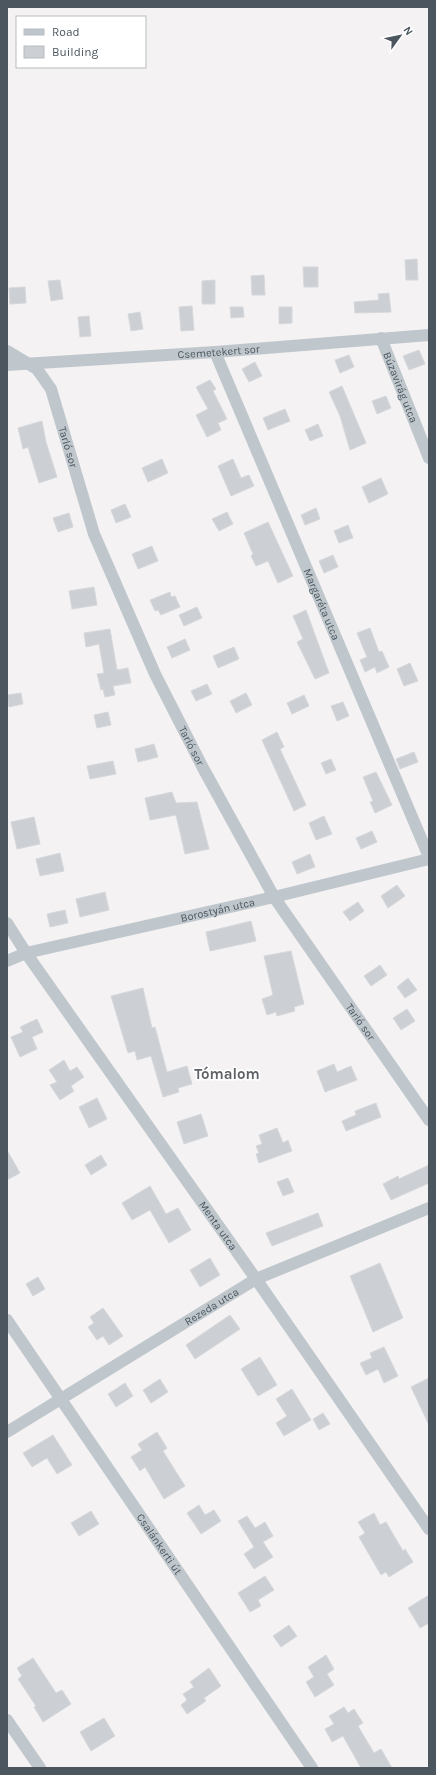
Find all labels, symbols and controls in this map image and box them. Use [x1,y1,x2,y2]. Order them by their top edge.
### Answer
legend [16,16,146,68]
north arrow [380,16,420,56]
text: N [400,24,416,38]
text: Road [52,25,80,39]
text: Building [52,45,99,59]
street label: Csemetekert sor [177,342,260,361]
street label: Búzavirág utca [381,350,421,424]
street label: Tarló sor [56,425,80,469]
street label: Margaréta utca [301,567,343,642]
street label: Tarló sor [176,724,207,768]
street label: Borostyán utca [179,895,256,924]
street label: Tarló sor [343,1001,378,1043]
district label: Tómalom [194,1065,260,1083]
street label: Menta utca [197,1198,240,1253]
street label: Rezeda utca [182,1285,241,1328]
street label: Csalánkerti út [134,1511,185,1577]

